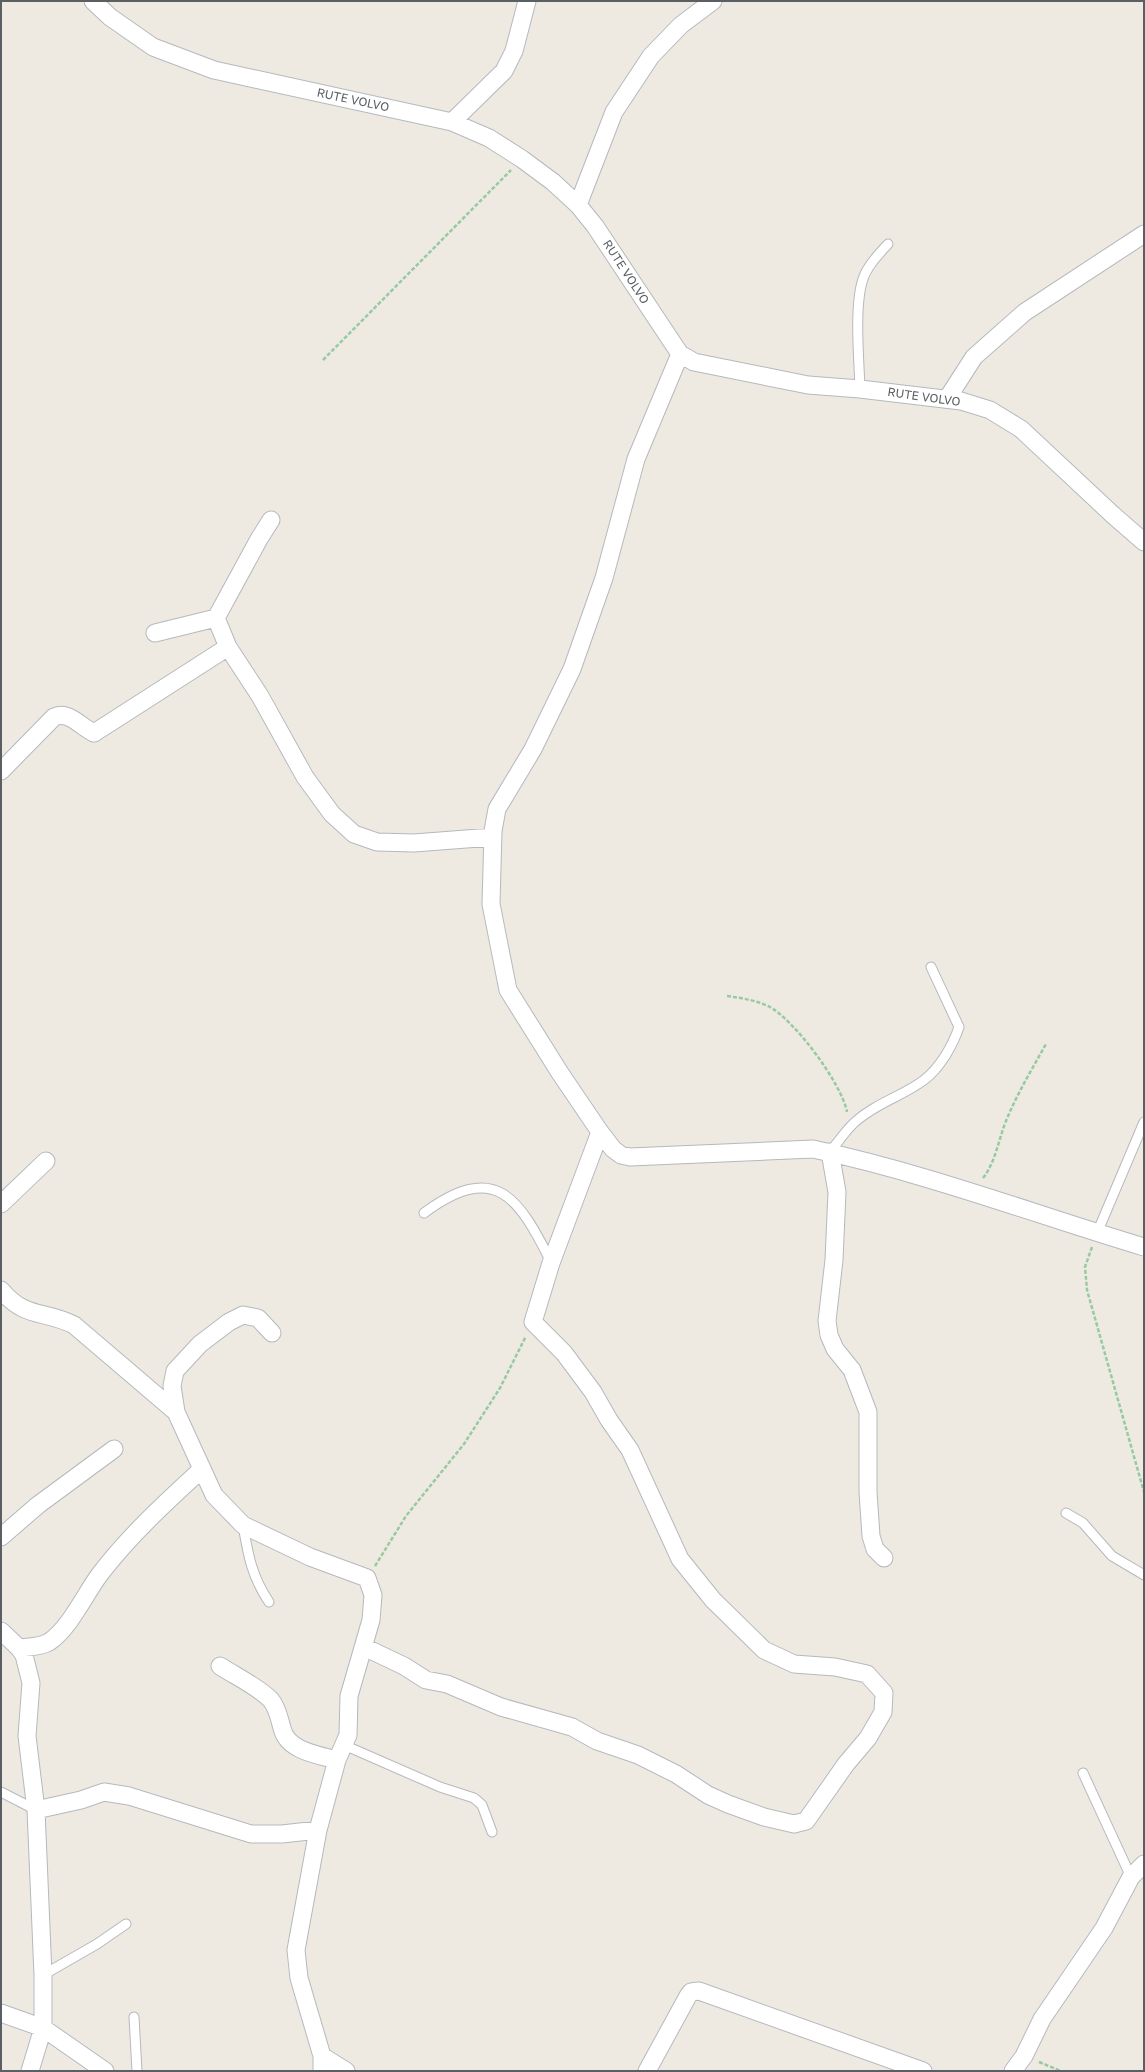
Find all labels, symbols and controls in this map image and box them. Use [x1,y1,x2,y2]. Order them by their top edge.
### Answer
street label: RUTE VOLVO [316,85,391,115]
street label: RUTE VOLVO [600,237,653,307]
street label: RUTE VOLVO [887,384,962,409]

